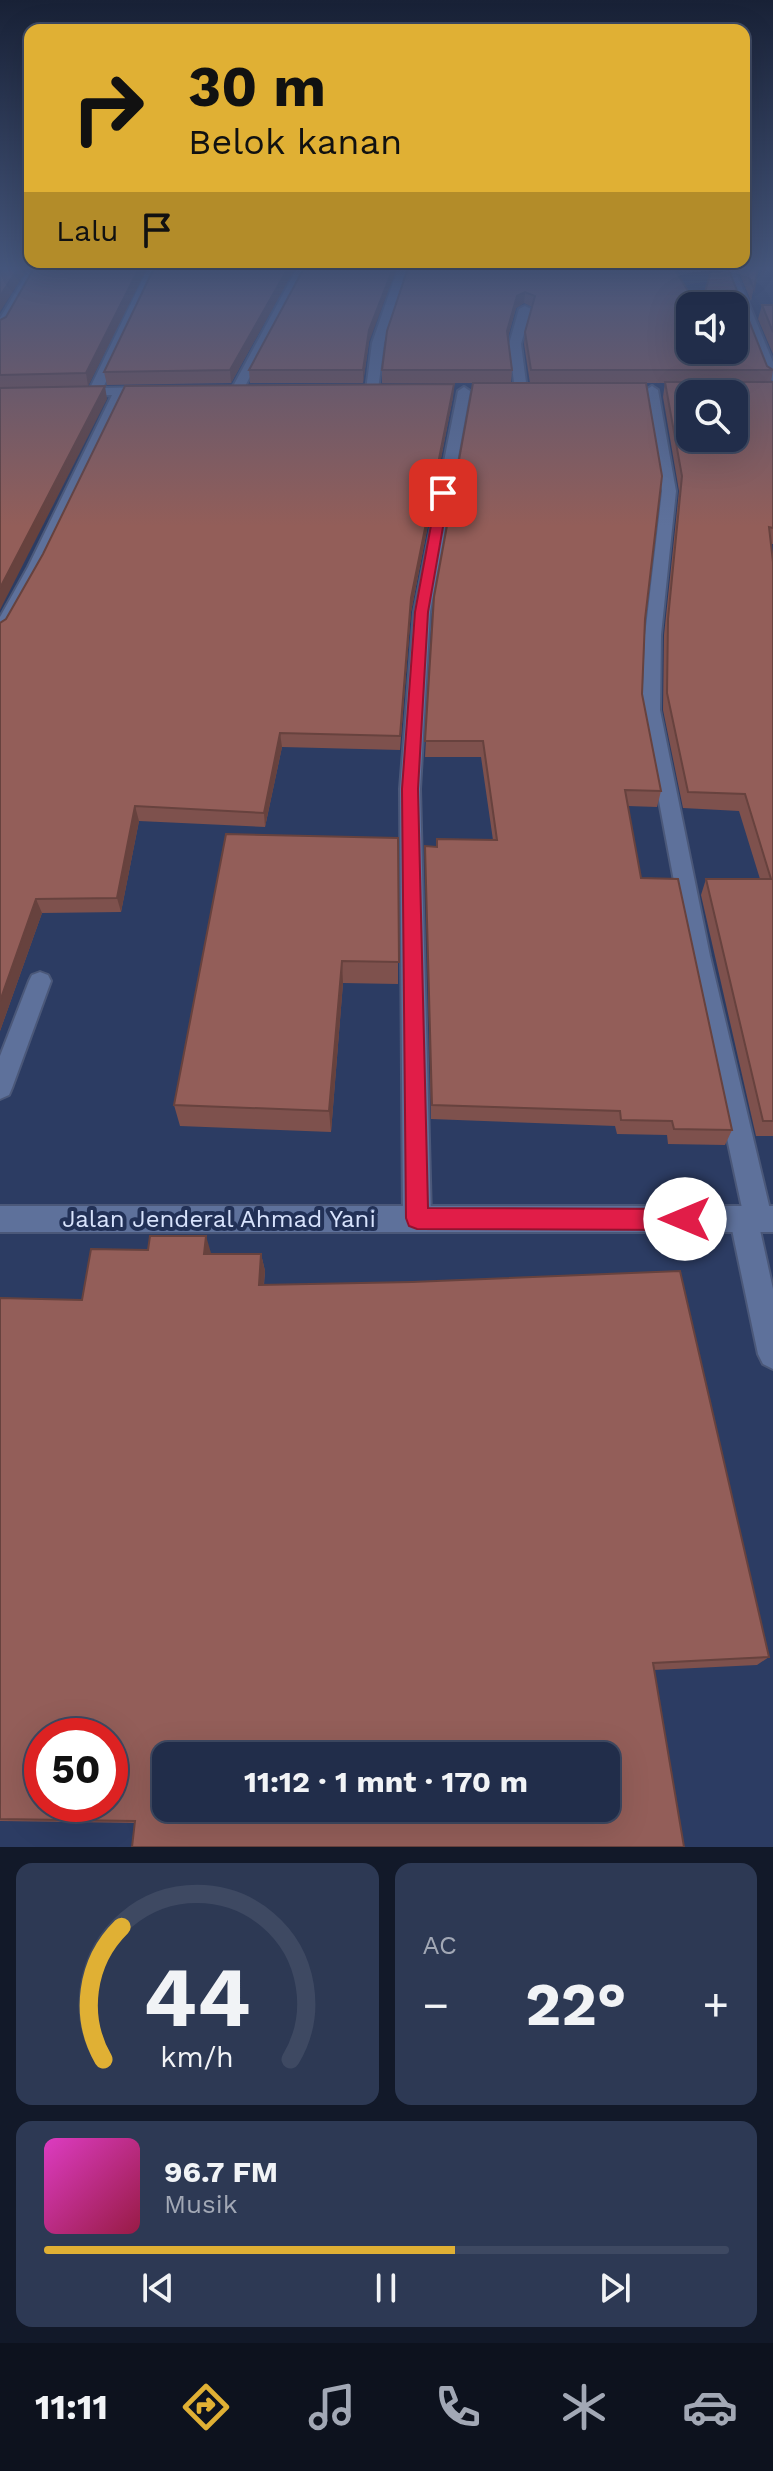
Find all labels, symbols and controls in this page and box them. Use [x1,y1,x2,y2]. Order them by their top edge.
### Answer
text: 30 m [188,54,326,120]
icon: right [56,56,160,160]
text: Belok kanan [188,121,402,163]
icon: arrive [135,208,179,252]
text: Lalu [56,213,119,248]
map controls [676,292,748,452]
button: sound [676,292,748,364]
button: search [676,380,748,452]
pin [409,459,477,527]
icon: arrive [421,471,465,515]
position arrow [643,1177,727,1261]
street label: Jalan Jenderal Ahmad Yani [62,1205,376,1233]
speed limit sign: 50 [24,1718,128,1822]
text: 11:12 · 1 mnt · 170 m [244,1764,528,1799]
text: AC [423,1930,457,1960]
text: 44 [144,1949,251,2046]
text: 22° [525,1969,626,2040]
text: − [423,1979,449,2031]
text: + [702,1979,729,2031]
text: km/h [160,2040,234,2074]
text: 96.7 FM [164,2154,278,2189]
text: Musik [164,2189,237,2219]
icon: previous [136,2266,180,2310]
icon: pause [364,2266,408,2310]
icon: next [593,2266,637,2310]
icon: directions [178,2379,234,2435]
icon: music [304,2379,360,2435]
icon: phone [430,2379,486,2435]
icon: climate [556,2379,612,2435]
icon: car [682,2379,738,2435]
text: 11:11 [35,2386,108,2428]

